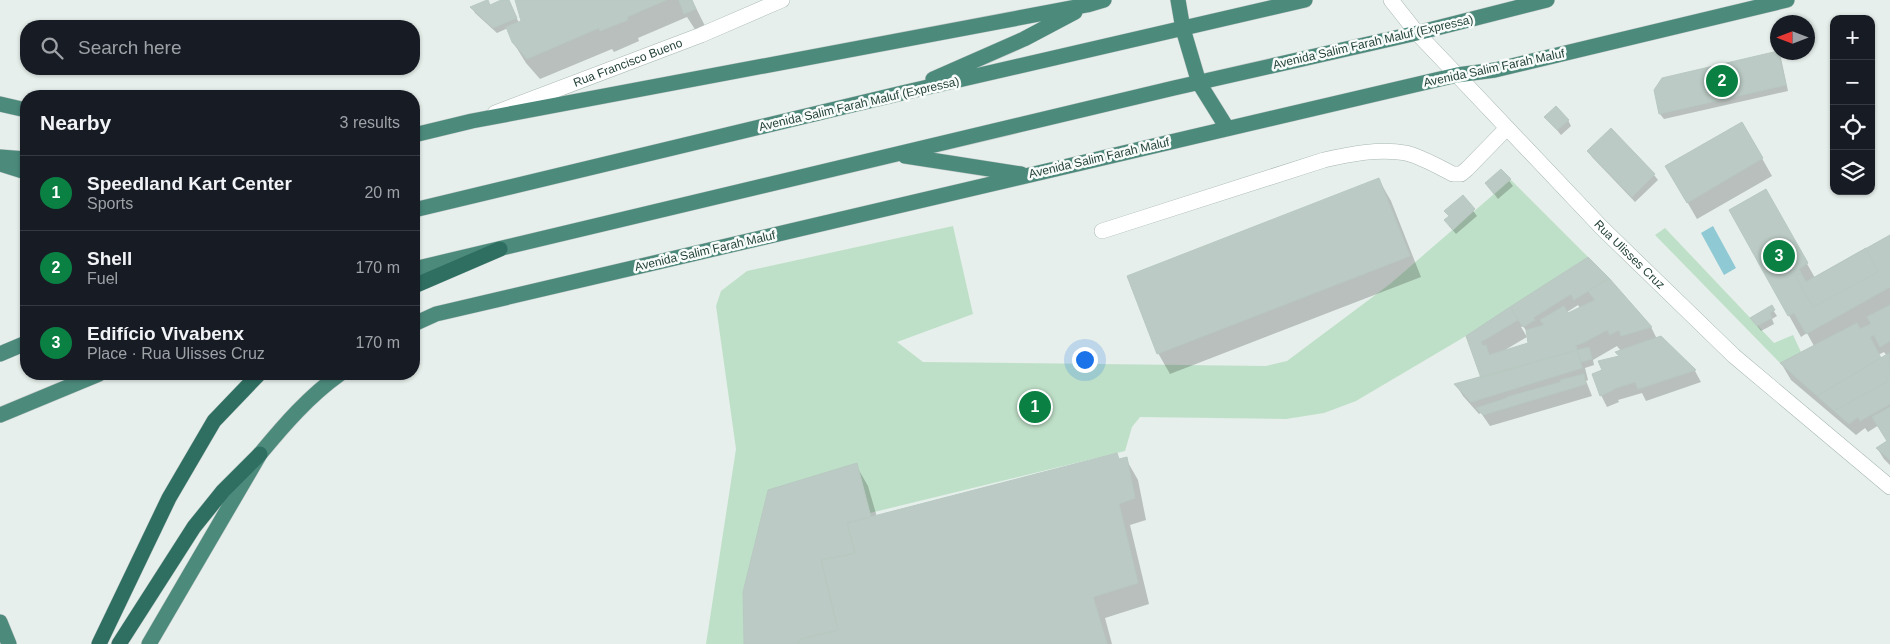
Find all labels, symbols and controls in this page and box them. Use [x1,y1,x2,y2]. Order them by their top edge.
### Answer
street label: Avenida Salim Farah Maluf (Expressa) [1271,12,1475,72]
north arrow [1770,15,1815,60]
map controls [1830,15,1875,195]
button: + [1830,15,1875,60]
search box [20,20,420,75]
icon: search [38,34,66,62]
street label: Rua Francisco Bueno [571,36,685,90]
text: Search here [78,37,182,58]
street label: Avenida Salim Farah Maluf [1422,46,1566,90]
button: − [1830,60,1875,105]
pin: 2 [1706,62,1738,100]
street label: Avenida Salim Farah Maluf (Expressa) [757,74,961,134]
button: locate [1830,105,1875,150]
text: Nearby [40,111,111,134]
text: 3 results [340,114,400,131]
street label: Avenida Salim Farah Maluf [1027,135,1171,181]
button: layers [1830,150,1875,195]
text: Speedland Kart Center [87,173,292,194]
text: 1 [52,184,60,201]
text: 20 m [364,184,400,201]
text: Sports [87,195,133,212]
street label: Rua Ulisses Cruz [1591,217,1668,292]
street label: Avenida Salim Farah Maluf [633,228,777,274]
pin: 3 [1763,237,1795,275]
text: Shell [87,248,132,269]
text: 2 [52,259,60,276]
text: 170 m [356,259,400,276]
text: Fuel [87,270,118,287]
text: Edifício Vivabenx [87,323,244,344]
text: 3 [52,334,60,351]
text: 170 m [356,334,400,351]
text: Place · Rua Ulisses Cruz [87,345,265,362]
your location [1072,347,1098,373]
pin: 1 [1019,388,1051,426]

